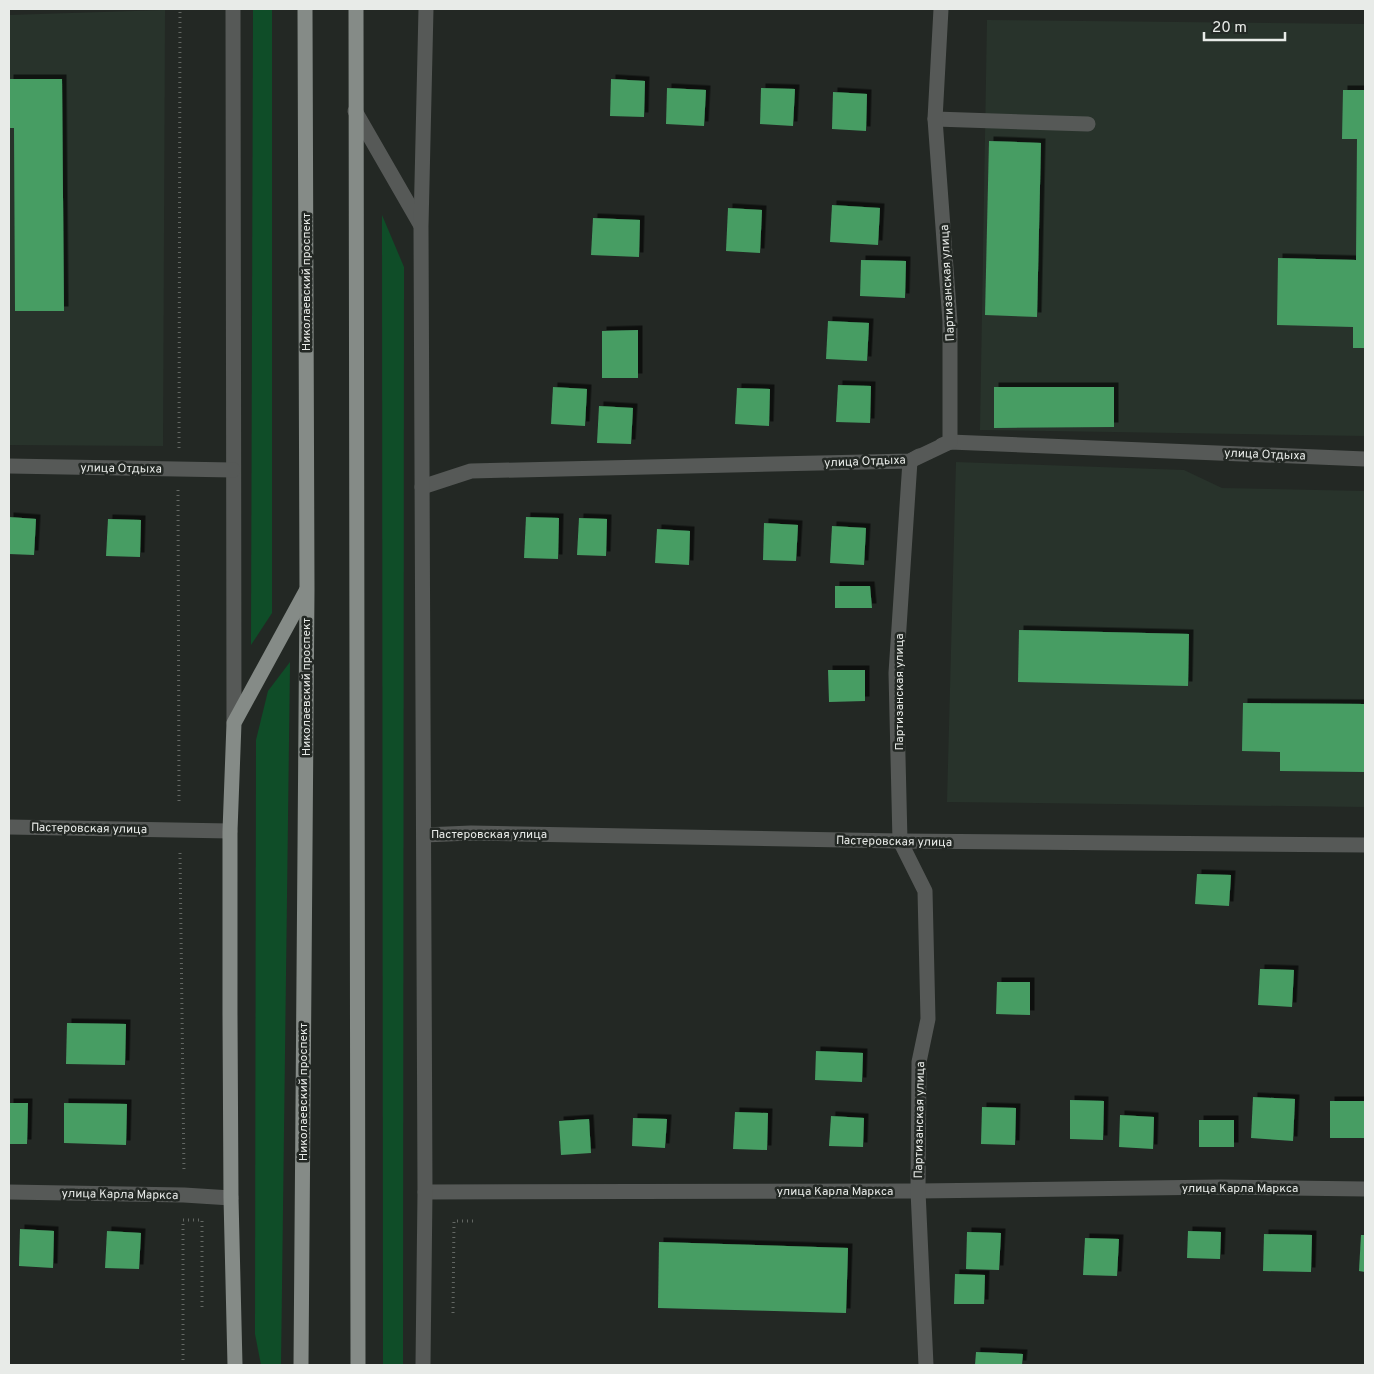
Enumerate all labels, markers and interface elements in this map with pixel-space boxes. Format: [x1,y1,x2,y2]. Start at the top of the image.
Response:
scale bar [1204,10,1285,42]
text: 20 m [1212,19,1247,38]
street label: Николаевский проспект [299,212,315,351]
street label: Партизанская улица [937,224,959,342]
street label: улица Отдыха [1224,446,1306,464]
street label: улица Отдыха [824,453,906,471]
street label: улица Отдыха [80,460,162,478]
street label: Николаевский проспект [299,617,315,756]
street label: Партизанская улица [892,633,908,751]
street label: Пастеровская улица [31,820,147,838]
street label: Пастеровская улица [431,827,547,843]
street label: Пастеровская улица [836,833,952,851]
street label: Николаевский проспект [296,1022,312,1161]
street label: Партизанская улица [911,1061,929,1179]
street label: улица Карла Маркса [1182,1181,1298,1197]
street label: улица Карла Маркса [777,1184,893,1200]
street label: улица Карла Маркса [62,1186,178,1204]

